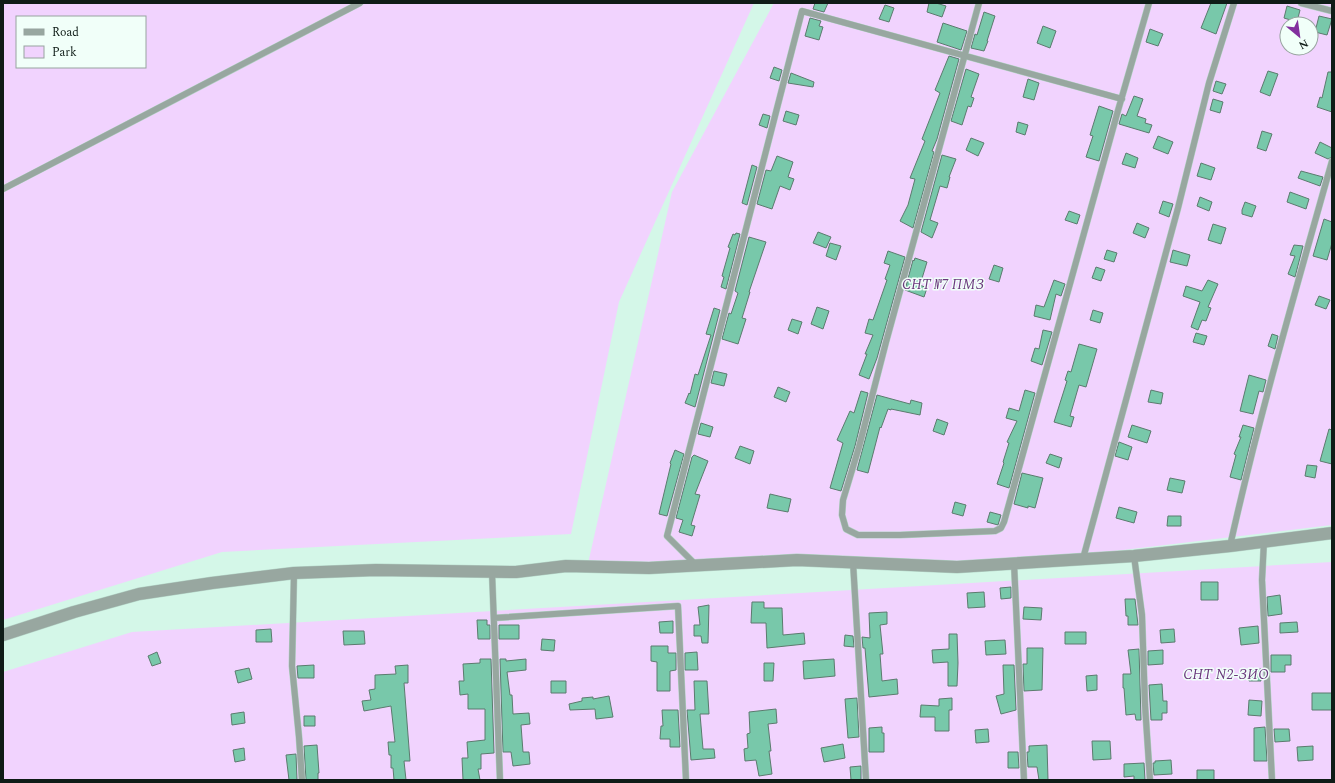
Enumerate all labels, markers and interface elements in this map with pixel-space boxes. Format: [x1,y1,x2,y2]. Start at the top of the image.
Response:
legend [16,16,146,68]
north arrow [1279,16,1319,56]
text: Road [52,23,79,42]
text: N [1296,35,1312,54]
text: Park [52,43,77,62]
park label: СНТ №7 ПМЗ [902,274,984,295]
park label: СНТ N2-ЗИО [1183,664,1269,685]

